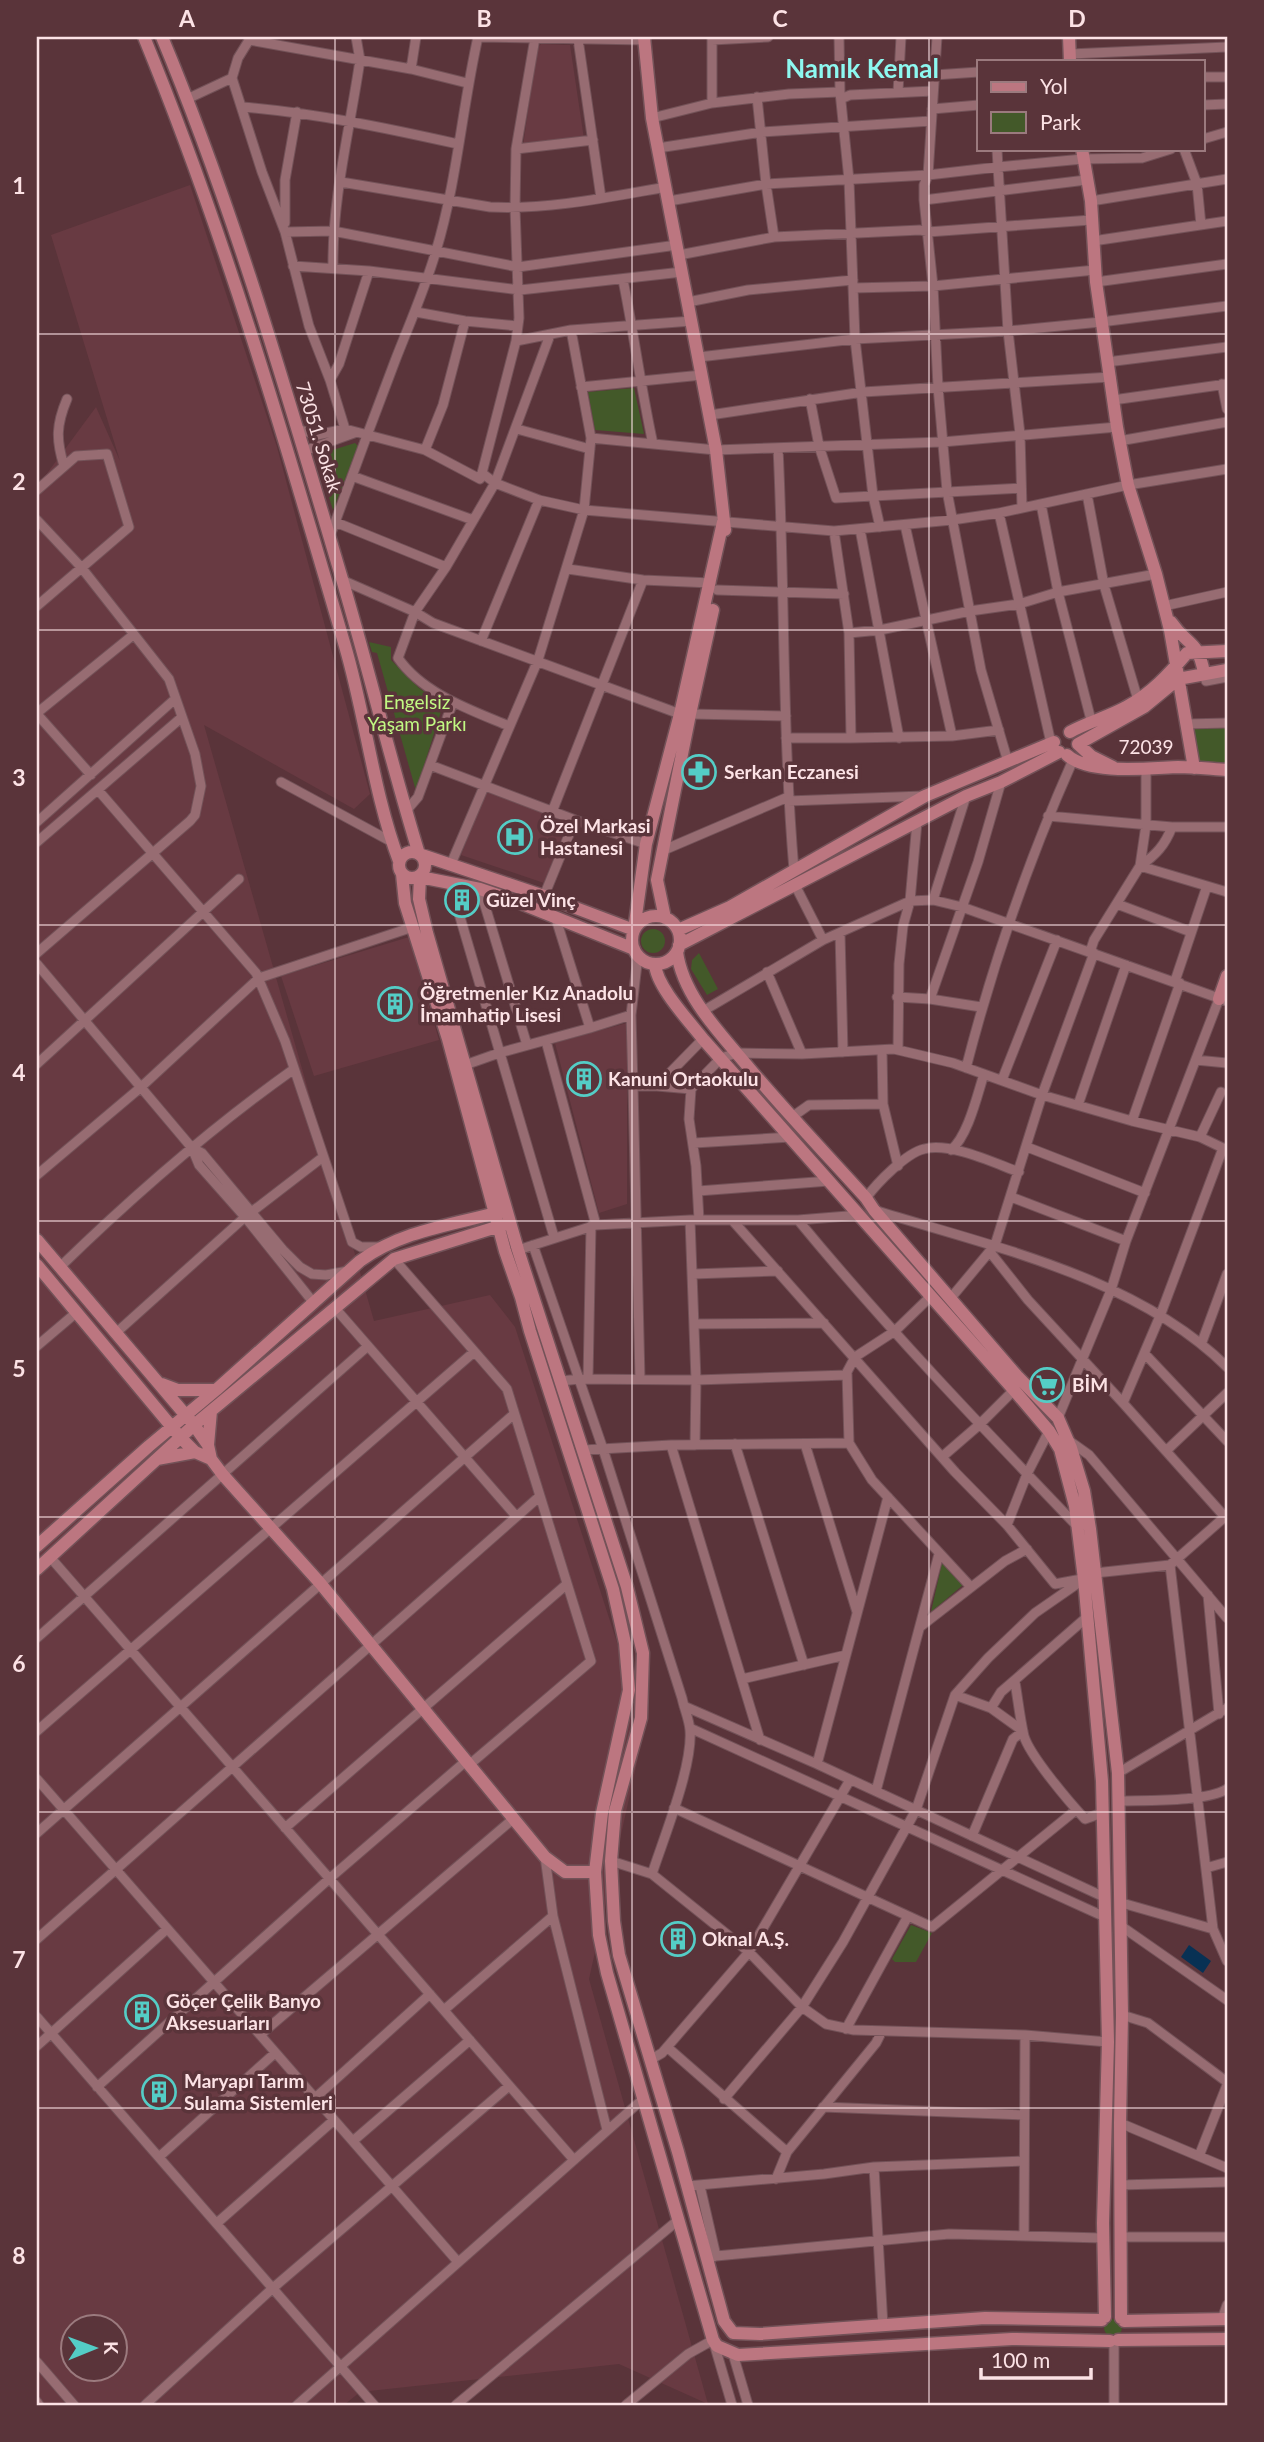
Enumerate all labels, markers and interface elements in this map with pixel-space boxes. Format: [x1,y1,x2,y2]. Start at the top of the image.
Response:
text: A [178,4,196,32]
text: B [476,4,492,32]
text: C [772,4,788,32]
text: D [1068,4,1086,32]
district label: Namık Kemal [785,52,939,84]
legend [977,60,1204,150]
text: Yol [1040,73,1068,98]
text: Park [1040,109,1081,134]
text: 1 [12,171,26,199]
street label: 73051. Sokak [292,379,347,495]
text: 2 [12,467,26,495]
park label: Engelsiz Yaşam Parkı [367,690,467,735]
street label: 72039 [1118,735,1174,758]
pharmacy icon: Serkan Eczanesi [680,753,718,791]
place label: Serkan Eczanesi [724,760,859,783]
text: 3 [12,763,26,791]
place label: Özel Markasi Hastanesi [540,814,651,859]
hospital icon: Özel Markasi Hastanesi [496,818,534,856]
building icon: Güzel Vinç [443,881,481,919]
place label: Güzel Vinç [486,888,576,911]
place label: Öğretmenler Kız Anadolu İmamhatip Lisesi [420,981,633,1026]
building icon: Öğretmenler Kız Anadolu İmamhatip Lisesi [376,985,414,1023]
text: 4 [12,1058,26,1086]
building icon: Kanuni Ortaokulu [565,1060,603,1098]
place label: Kanuni Ortaokulu [608,1067,758,1090]
text: 5 [12,1354,26,1382]
supermarket icon: BİM [1028,1366,1066,1404]
place label: BİM [1072,1373,1108,1396]
text: 6 [12,1649,26,1677]
building icon: Oknal A.Ş. [659,1920,697,1958]
place label: Oknal A.Ş. [702,1927,789,1950]
text: 7 [12,1945,26,1973]
place label: Göçer Çelik Banyo Aksesuarları [165,1989,321,2034]
building icon: Göçer Çelik Banyo Aksesuarları [123,1993,161,2031]
place label: Maryapı Tarım Sulama Sistemleri [184,2069,333,2114]
building icon: Maryapı Tarım Sulama Sistemleri [140,2073,178,2111]
text: 8 [12,2241,26,2269]
north arrow [60,2312,130,2382]
scale bar [981,2337,1091,2381]
text: K [100,2341,123,2355]
text: 100 m [991,2347,1050,2372]

